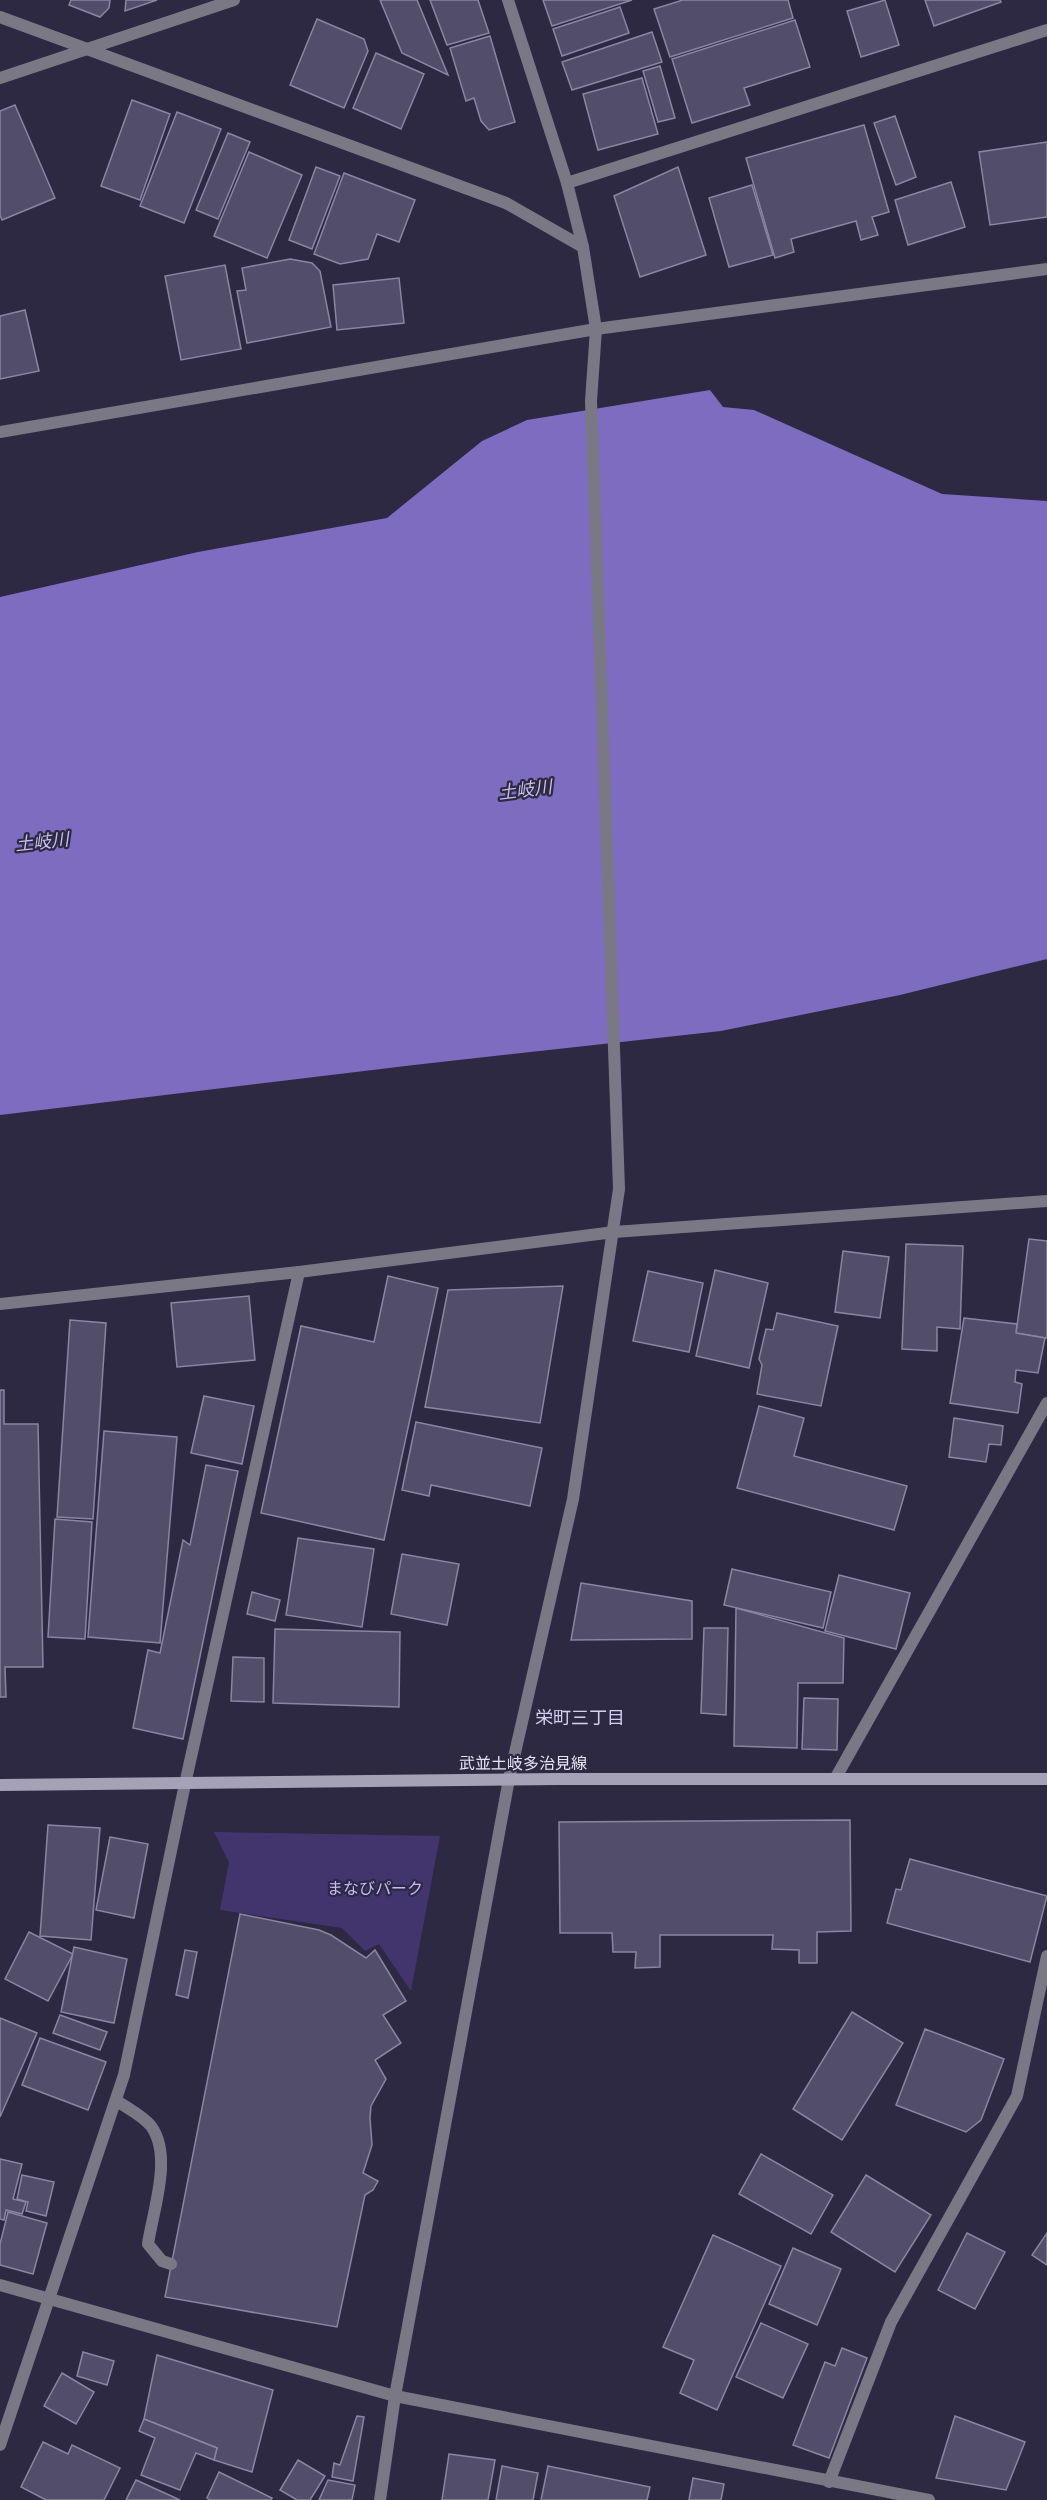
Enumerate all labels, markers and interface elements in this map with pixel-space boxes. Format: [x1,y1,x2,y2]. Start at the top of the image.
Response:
water label: 土岐川 [497,775,555,805]
water label: 土岐川 [14,827,72,857]
district label: 栄町三丁目 [535,1706,625,1730]
street label: 武並土岐多治見線 [459,1753,587,1774]
park label: まなびパーク [327,1878,423,1899]

